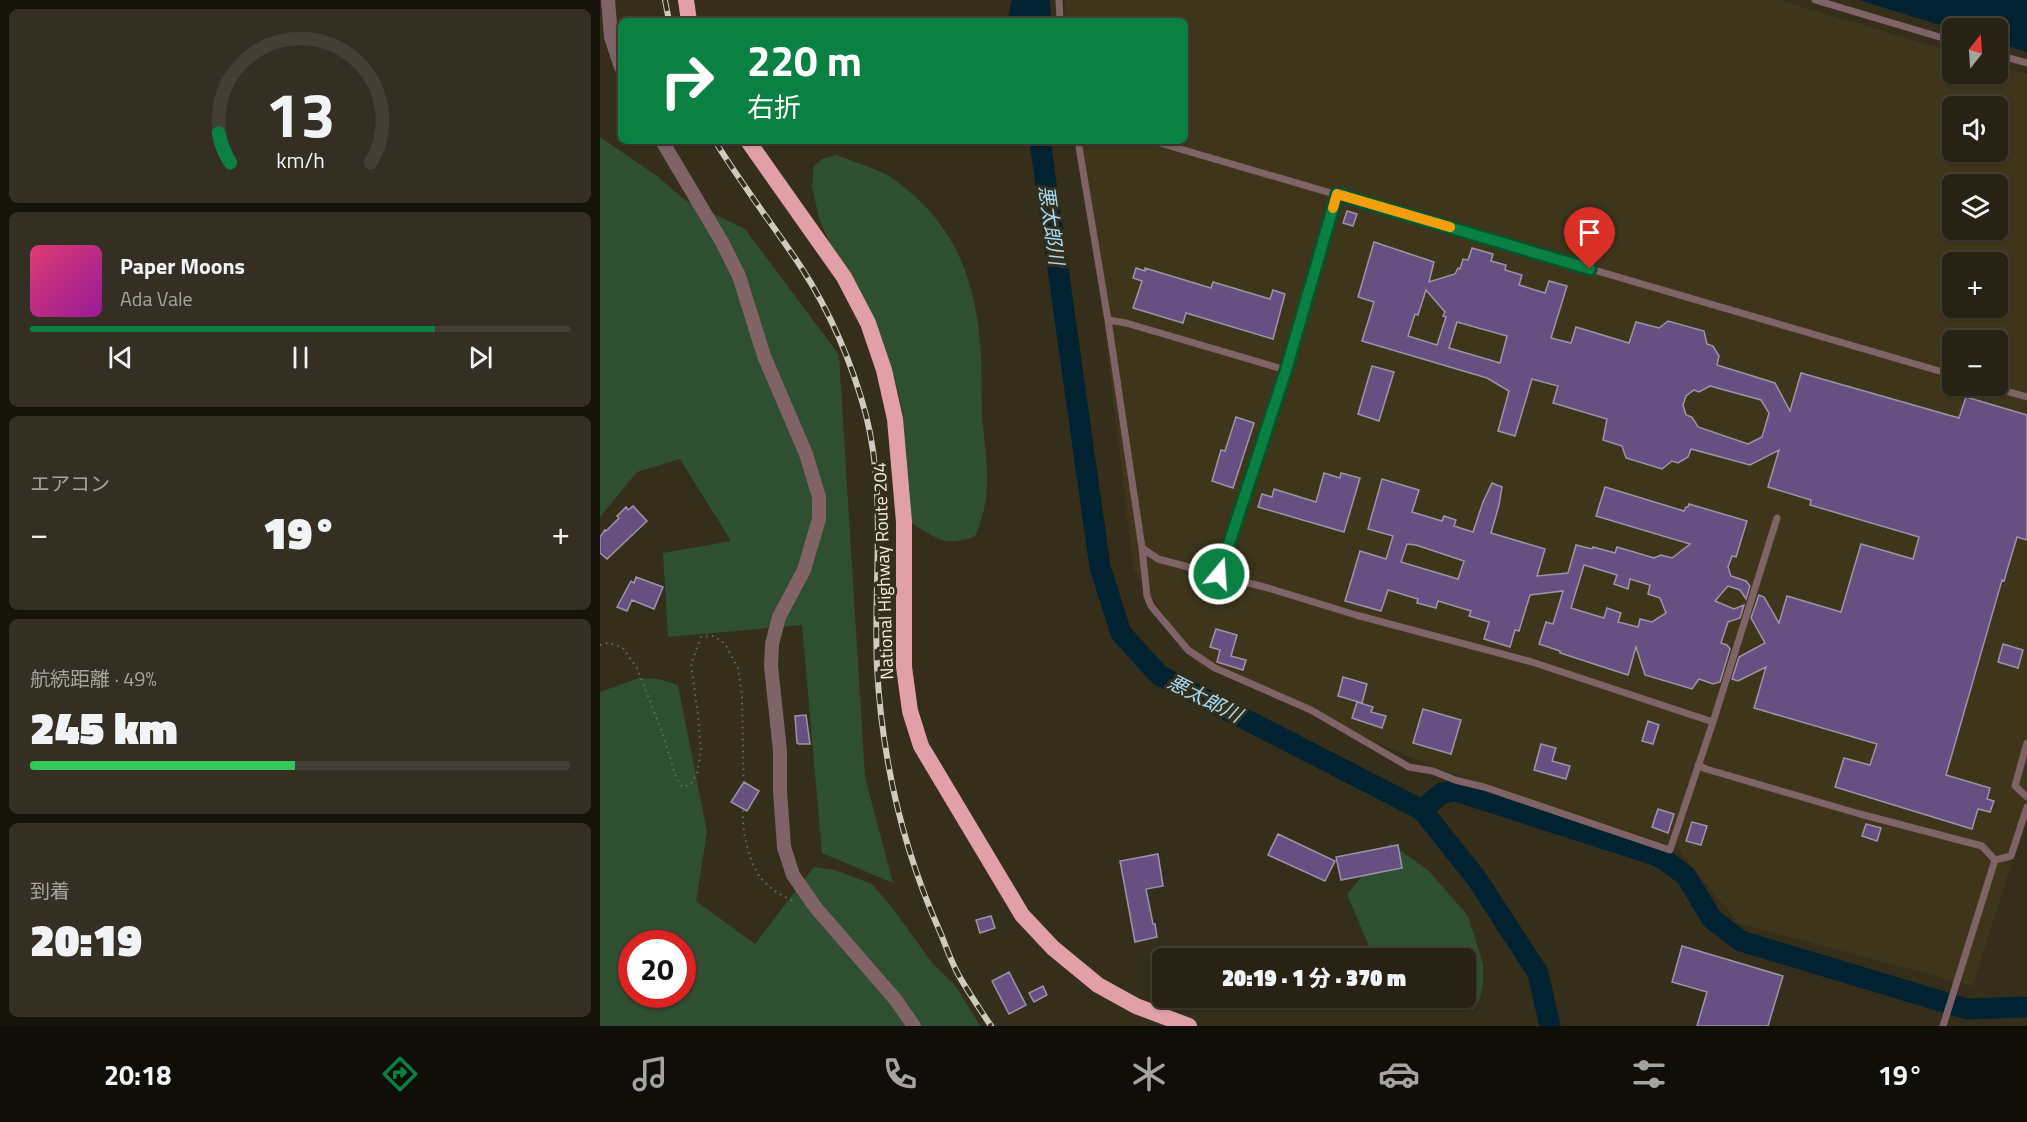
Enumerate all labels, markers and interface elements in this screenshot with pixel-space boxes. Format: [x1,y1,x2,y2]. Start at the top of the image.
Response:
north arrow [1942,18,2008,84]
map controls [1942,18,2008,396]
text: 220 m [747,28,862,92]
icon: right [648,42,726,120]
text: 13 [265,66,335,161]
text: 右折 [747,86,801,127]
button: sound [1942,96,2008,162]
text: km/h [276,145,324,177]
button: layers [1942,174,2008,240]
water label: 悪太郎川 [1031,183,1073,269]
pin [1564,207,1615,269]
icon: arrive [1573,216,1606,249]
text: Paper Moons [120,249,245,283]
button: + [1942,252,2008,318]
text: Ada Vale [120,283,193,314]
button: − [1942,330,2008,396]
icon: previous [104,341,137,374]
icon: pause [284,341,317,374]
icon: next [464,341,497,374]
street label: National Highway Route 204 [866,462,900,680]
text: エアコン [30,468,110,499]
text: 19° [263,498,337,566]
text: − [30,508,48,558]
text: + [552,508,570,558]
position arrow [1187,542,1251,606]
text: 航続距離 · 49% [30,663,157,694]
water label: 悪太郎川 [1162,666,1249,731]
text: 245 km [30,693,178,761]
text: 到着 [30,875,70,906]
text: 20:19 [30,905,142,973]
speed limit sign: 20 [618,930,696,1008]
text: 20:19 · 1 分 · 370 m [1222,961,1406,995]
icon: directions [379,1053,421,1095]
icon: music [629,1053,671,1095]
icon: phone [879,1053,921,1095]
icon: climate [1128,1053,1170,1095]
icon: car [1378,1053,1420,1095]
icon: filters [1628,1053,1670,1095]
text: 20:18 [104,1054,171,1095]
text: 19° [1878,1054,1923,1095]

